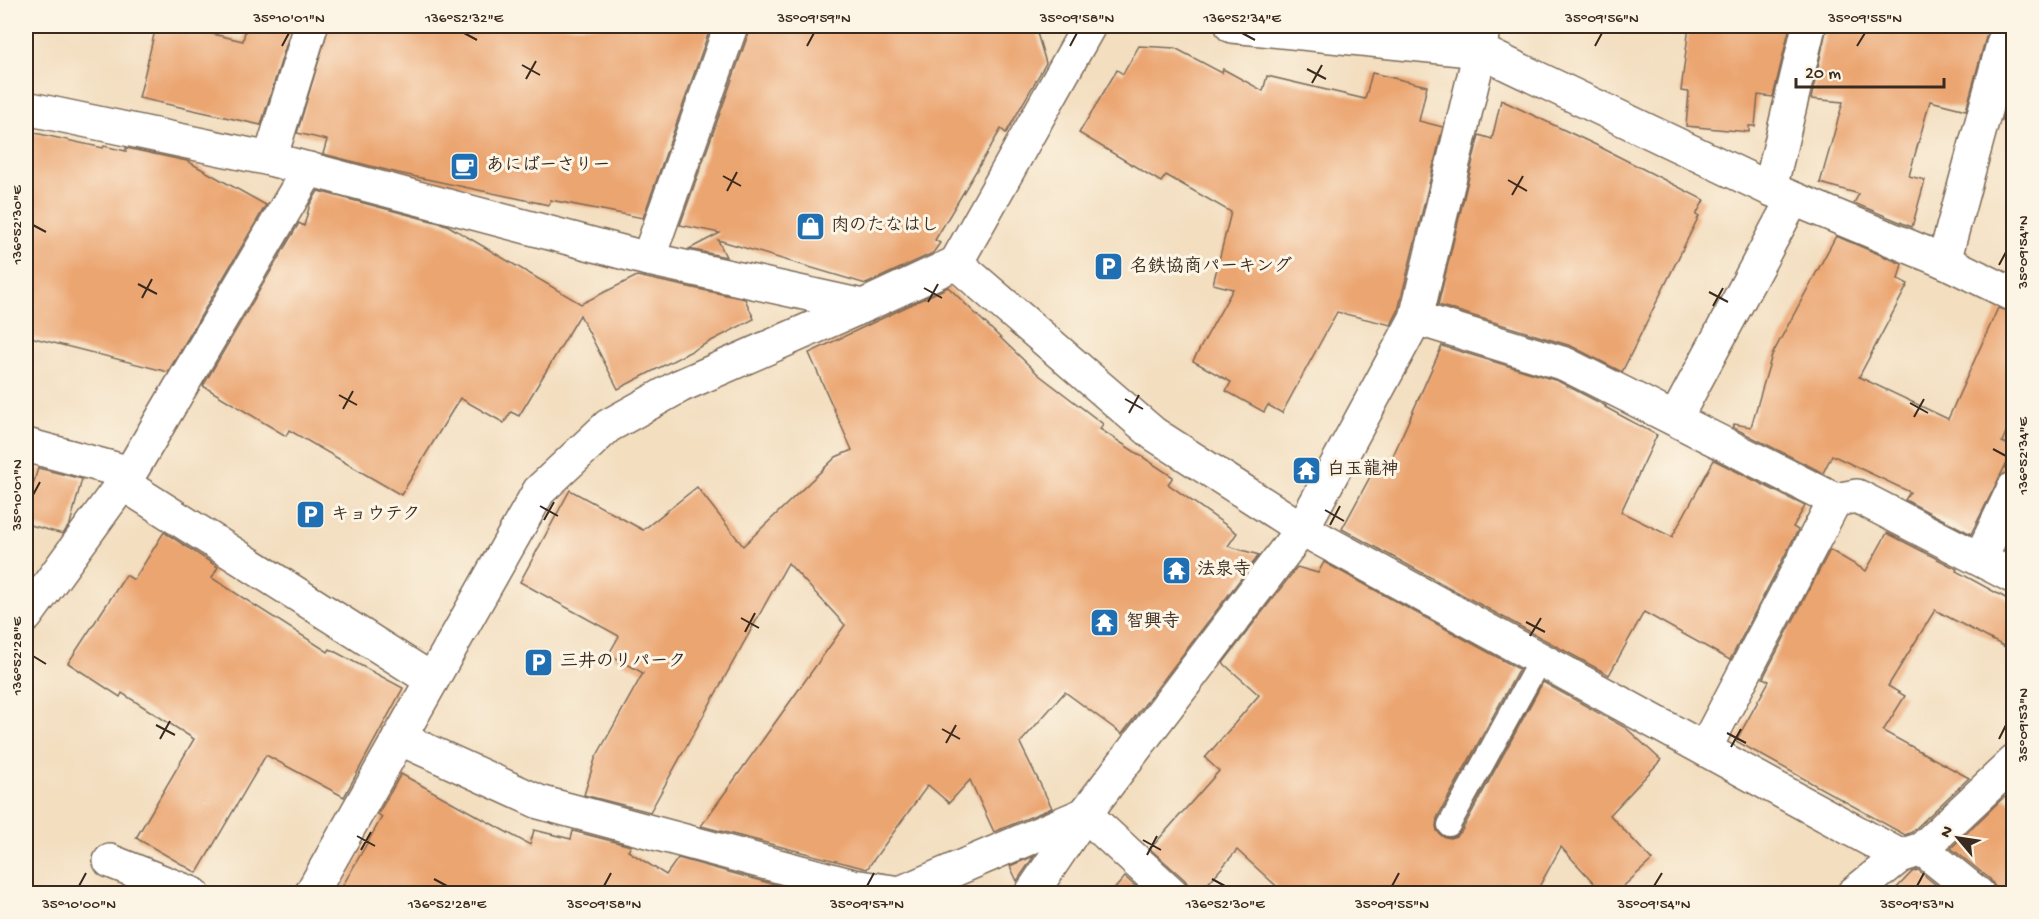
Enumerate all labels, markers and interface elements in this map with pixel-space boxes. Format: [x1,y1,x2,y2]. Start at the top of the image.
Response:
text: 35°10'01"N [252,10,325,28]
text: 136°52'32"E [424,10,504,28]
text: 35°09'59"N [776,10,851,28]
text: 35°09'58"N [1039,10,1114,28]
text: 136°52'34"E [1202,10,1282,28]
text: 35°09'56"N [1564,10,1639,28]
text: 35°09'55"N [1827,10,1902,28]
scale bar [1796,51,1944,89]
text: 20 m [1805,64,1841,85]
cafe icon: あにばーさりー [449,150,481,182]
place label: あにばーさりー [486,155,610,177]
text: 136°52'30"E [9,185,27,266]
shop icon: 肉のたなはし [794,210,826,242]
place label: 肉のたなはし [831,215,939,237]
text: 35°09'54"N [2015,215,2033,290]
parking icon: 名鉄協商パーキング [1093,251,1125,283]
place label: 名鉄協商パーキング [1130,255,1292,278]
text: 136°52'34"E [2015,416,2033,496]
temple icon: 白玉龍神 [1290,454,1322,486]
text: 35°10'01"N [9,459,27,532]
place label: 白玉龍神 [1327,459,1399,481]
parking icon: キョウテク [294,499,326,531]
place label: キョウテク [331,505,420,526]
temple icon: 法泉寺 [1160,554,1192,586]
place label: 法泉寺 [1197,559,1251,581]
temple icon: 智興寺 [1089,606,1121,638]
place label: 智興寺 [1126,611,1180,633]
text: 136°52'28"E [9,616,27,696]
parking icon: 三井のリパーク [523,646,555,678]
place label: 三井のリパーク [560,651,686,673]
text: 35°09'53"N [2015,688,2033,763]
north arrow [1928,808,1988,868]
text: N [1937,823,1959,842]
text: 35°10'00"N [41,896,116,914]
text: 136°52'28"E [407,896,487,914]
text: 35°09'58"N [566,896,641,914]
text: 35°09'57"N [829,896,904,914]
text: 136°52'30"E [1184,896,1265,914]
text: 35°09'55"N [1354,896,1429,914]
text: 35°09'54"N [1616,896,1691,914]
text: 35°09'53"N [1879,896,1954,914]

